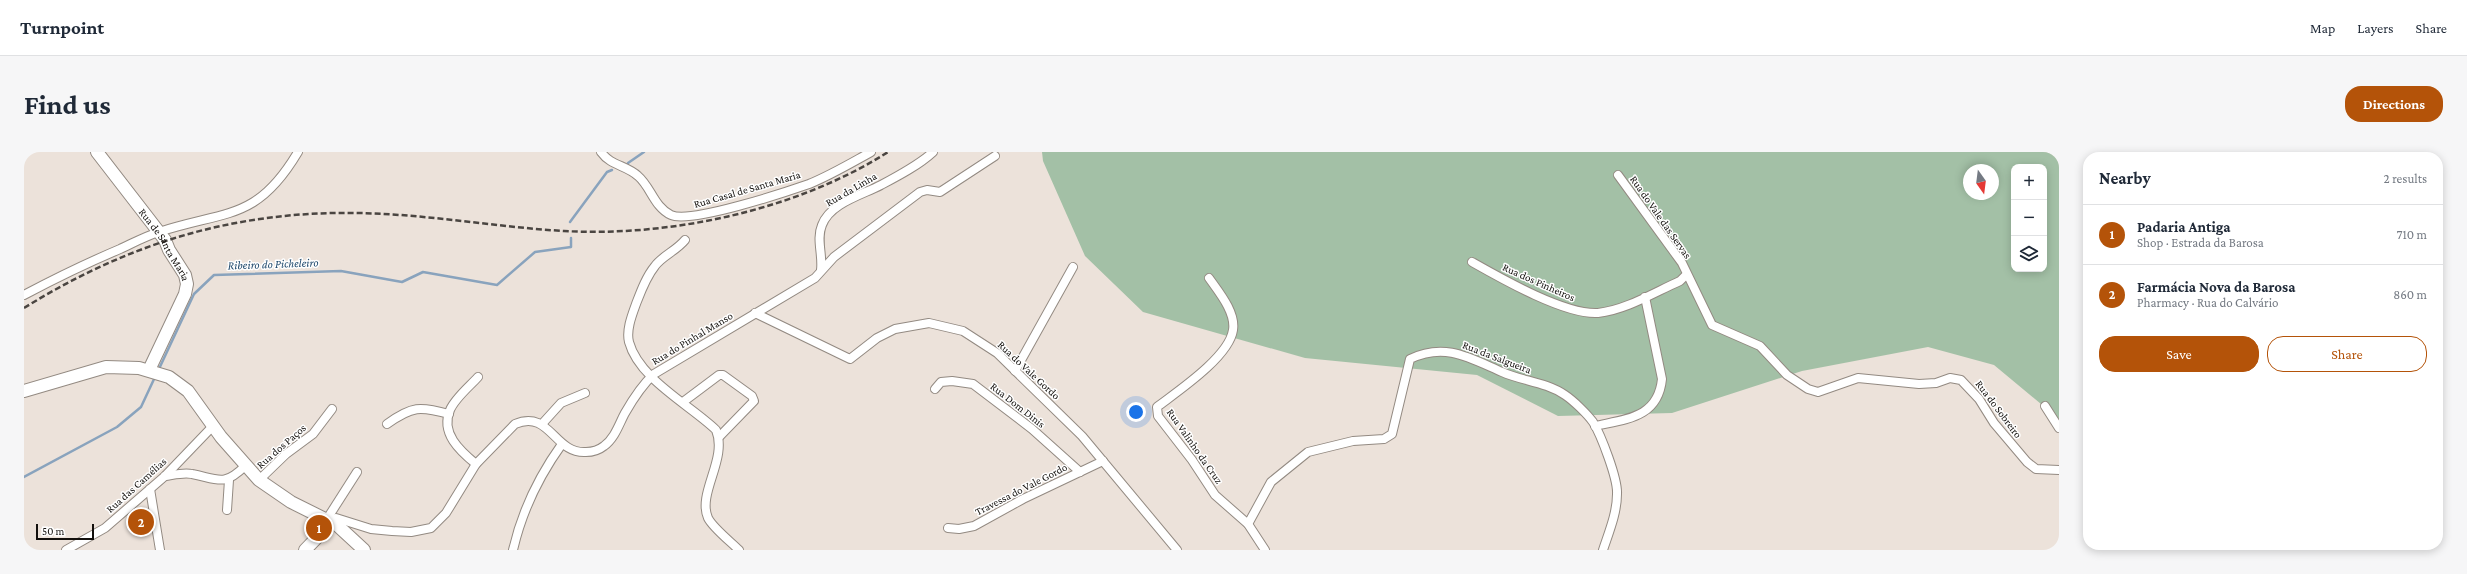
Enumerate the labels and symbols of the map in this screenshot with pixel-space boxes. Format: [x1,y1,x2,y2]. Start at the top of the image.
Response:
north arrow [1963,164,1999,200]
street label: Rua Casal de Santa Maria [692,168,802,210]
street label: Rua da Linha [823,170,879,208]
street label: Rua do Vale das Servas [1628,173,1694,261]
street label: Rua de Santa Maria [137,206,192,282]
water label: Ribeiro do Picheleiro [227,255,319,273]
street label: Rua dos Pinheiros [1501,261,1577,303]
street label: Rua do Pinhal Manso [649,309,735,367]
street label: Rua do Vale Gordo [996,338,1063,402]
street label: Rua da Salgueira [1461,338,1533,377]
street label: Rua do Sobreiro [1973,378,2025,441]
street label: Rua Dom Dinis [988,380,1048,430]
your location [1126,402,1146,422]
street label: Rua Valinho da Cruz [1165,406,1226,486]
street label: Rua dos Paços [254,421,309,471]
street label: Rua das Camélias [104,455,168,515]
street label: Travessa do Vale Gordo [973,460,1069,517]
pin: 2 [128,507,154,537]
pin: 1 [306,513,332,543]
scale bar [36,522,94,541]

